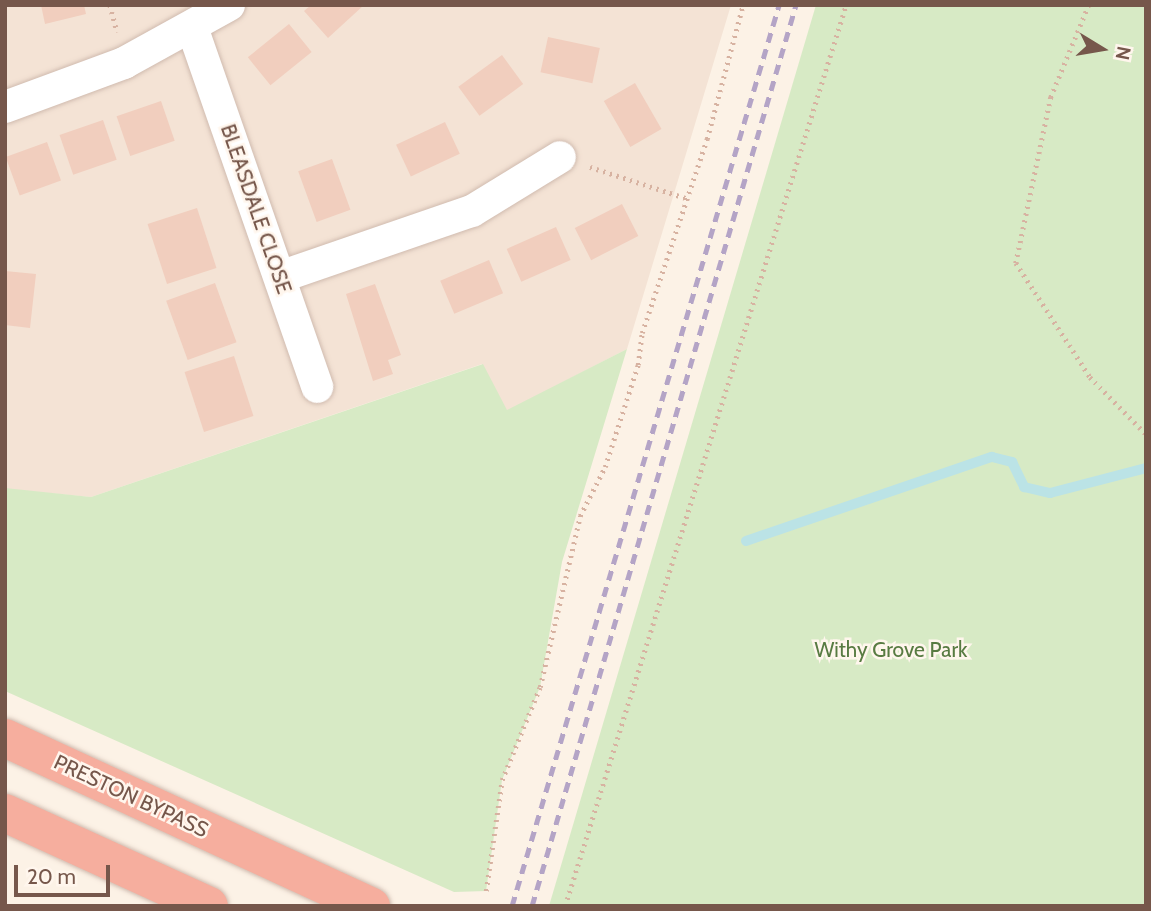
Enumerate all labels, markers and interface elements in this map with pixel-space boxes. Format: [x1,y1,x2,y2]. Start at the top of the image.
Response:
north arrow [1067,14,1137,84]
text: N [1111,44,1136,62]
street label: BLEASDALE CLOSE [215,121,297,297]
park label: Withy Grove Park [815,637,967,663]
street label: PRESTON BYPASS [50,749,212,843]
scale bar [18,852,114,896]
text: 20 m [27,864,76,889]

